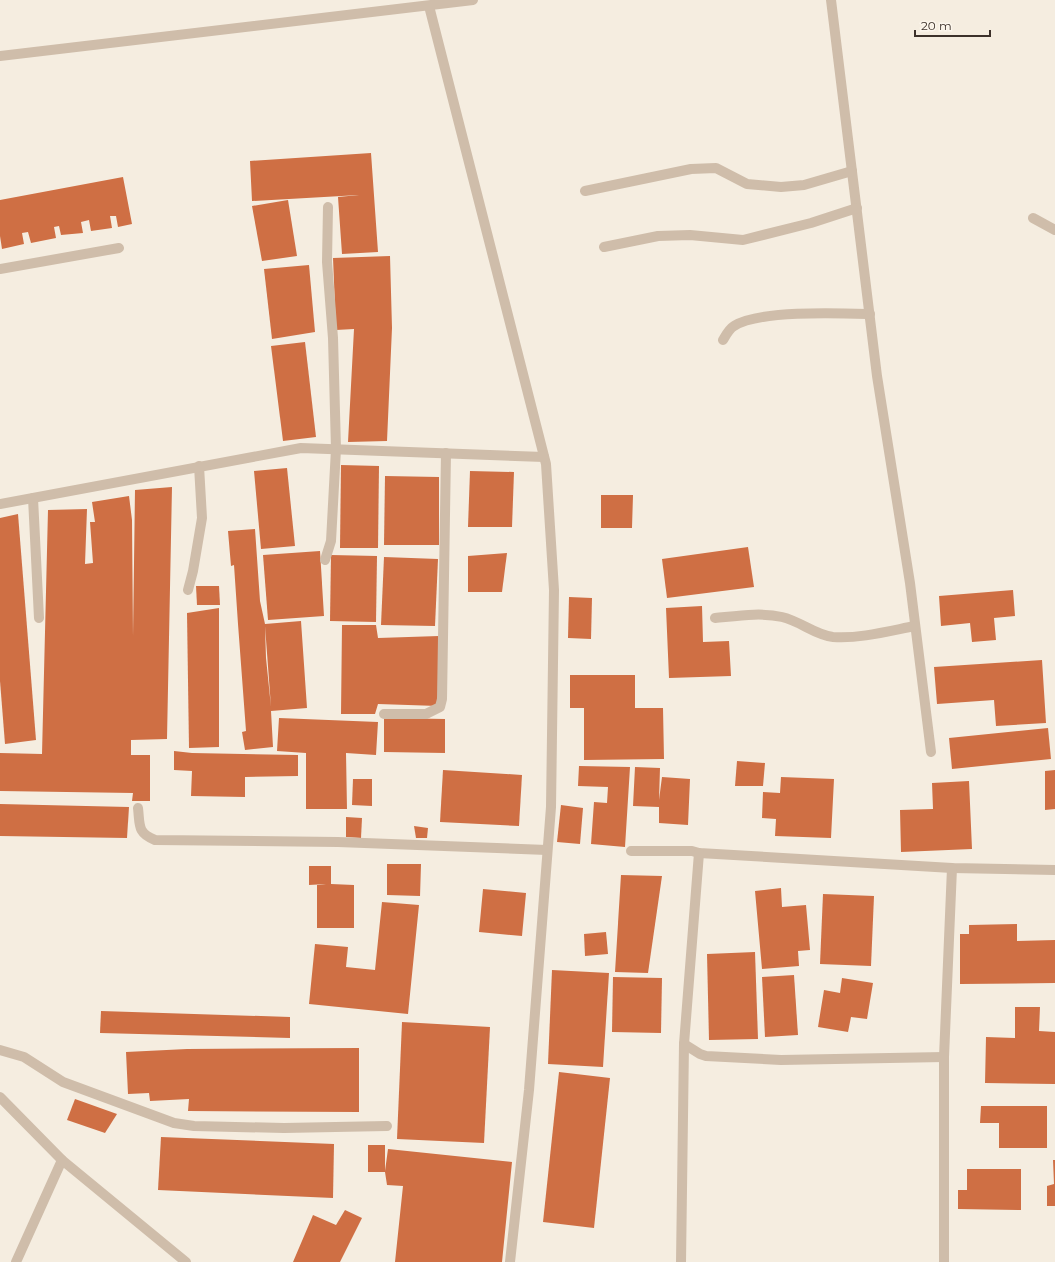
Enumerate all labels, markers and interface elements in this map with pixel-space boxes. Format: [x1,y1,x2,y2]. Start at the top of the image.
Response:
scale bar [915,12,990,38]
text: 20 m [921,18,952,33]

